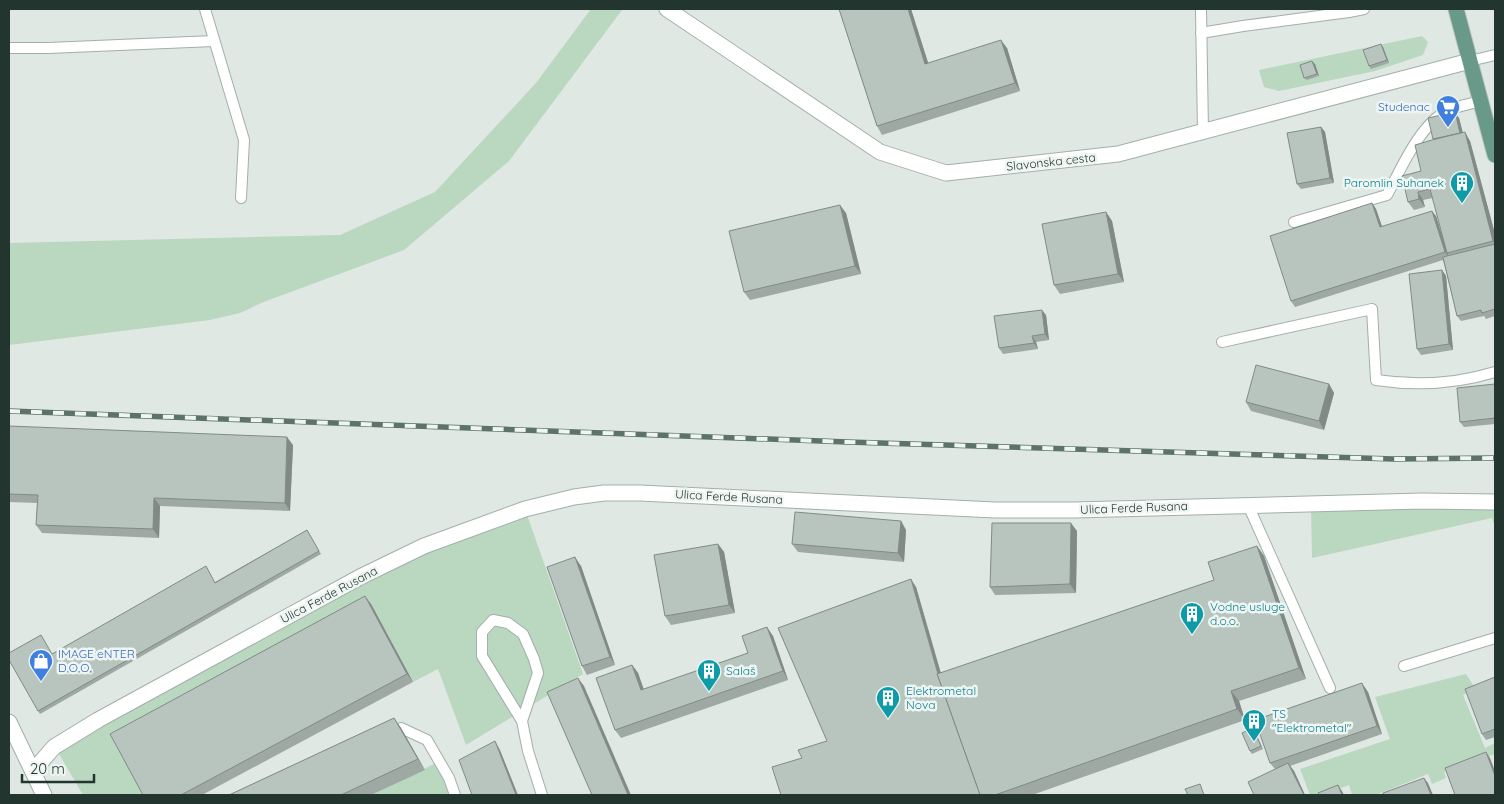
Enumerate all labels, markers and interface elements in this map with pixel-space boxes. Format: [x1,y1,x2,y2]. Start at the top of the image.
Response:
supermarket icon: Studenac [1435,94,1461,128]
place label: Studenac [1378,99,1430,114]
street label: Slavonska cesta [1006,149,1096,174]
building icon: Paromlin Suhanek [1449,170,1475,204]
place label: Paromlin Suhanek [1344,175,1444,190]
street label: Ulica Ferde Rusana [675,486,783,507]
street label: Ulica Ferde Rusana [1080,498,1188,517]
street label: Ulica Ferde Rusana [278,563,380,626]
place label: Vodne usluge d.o.o. [1210,599,1285,628]
building icon: Vodne usluge d.o.o. [1179,601,1205,635]
place label: IMAGE eNTER D.O.O. [58,646,135,675]
shop icon: IMAGE eNTER D.O.O. [28,648,54,682]
building icon: Salaš [696,658,722,692]
place label: Salaš [726,663,756,678]
place label: Elektrometal Nova [906,683,976,712]
building icon: Elektrometal Nova [875,685,901,719]
place label: TS "Elektrometal" [1272,706,1352,735]
building icon: TS "Elektrometal" [1241,708,1267,742]
scale bar [22,752,95,784]
text: 20 m [30,759,65,778]

